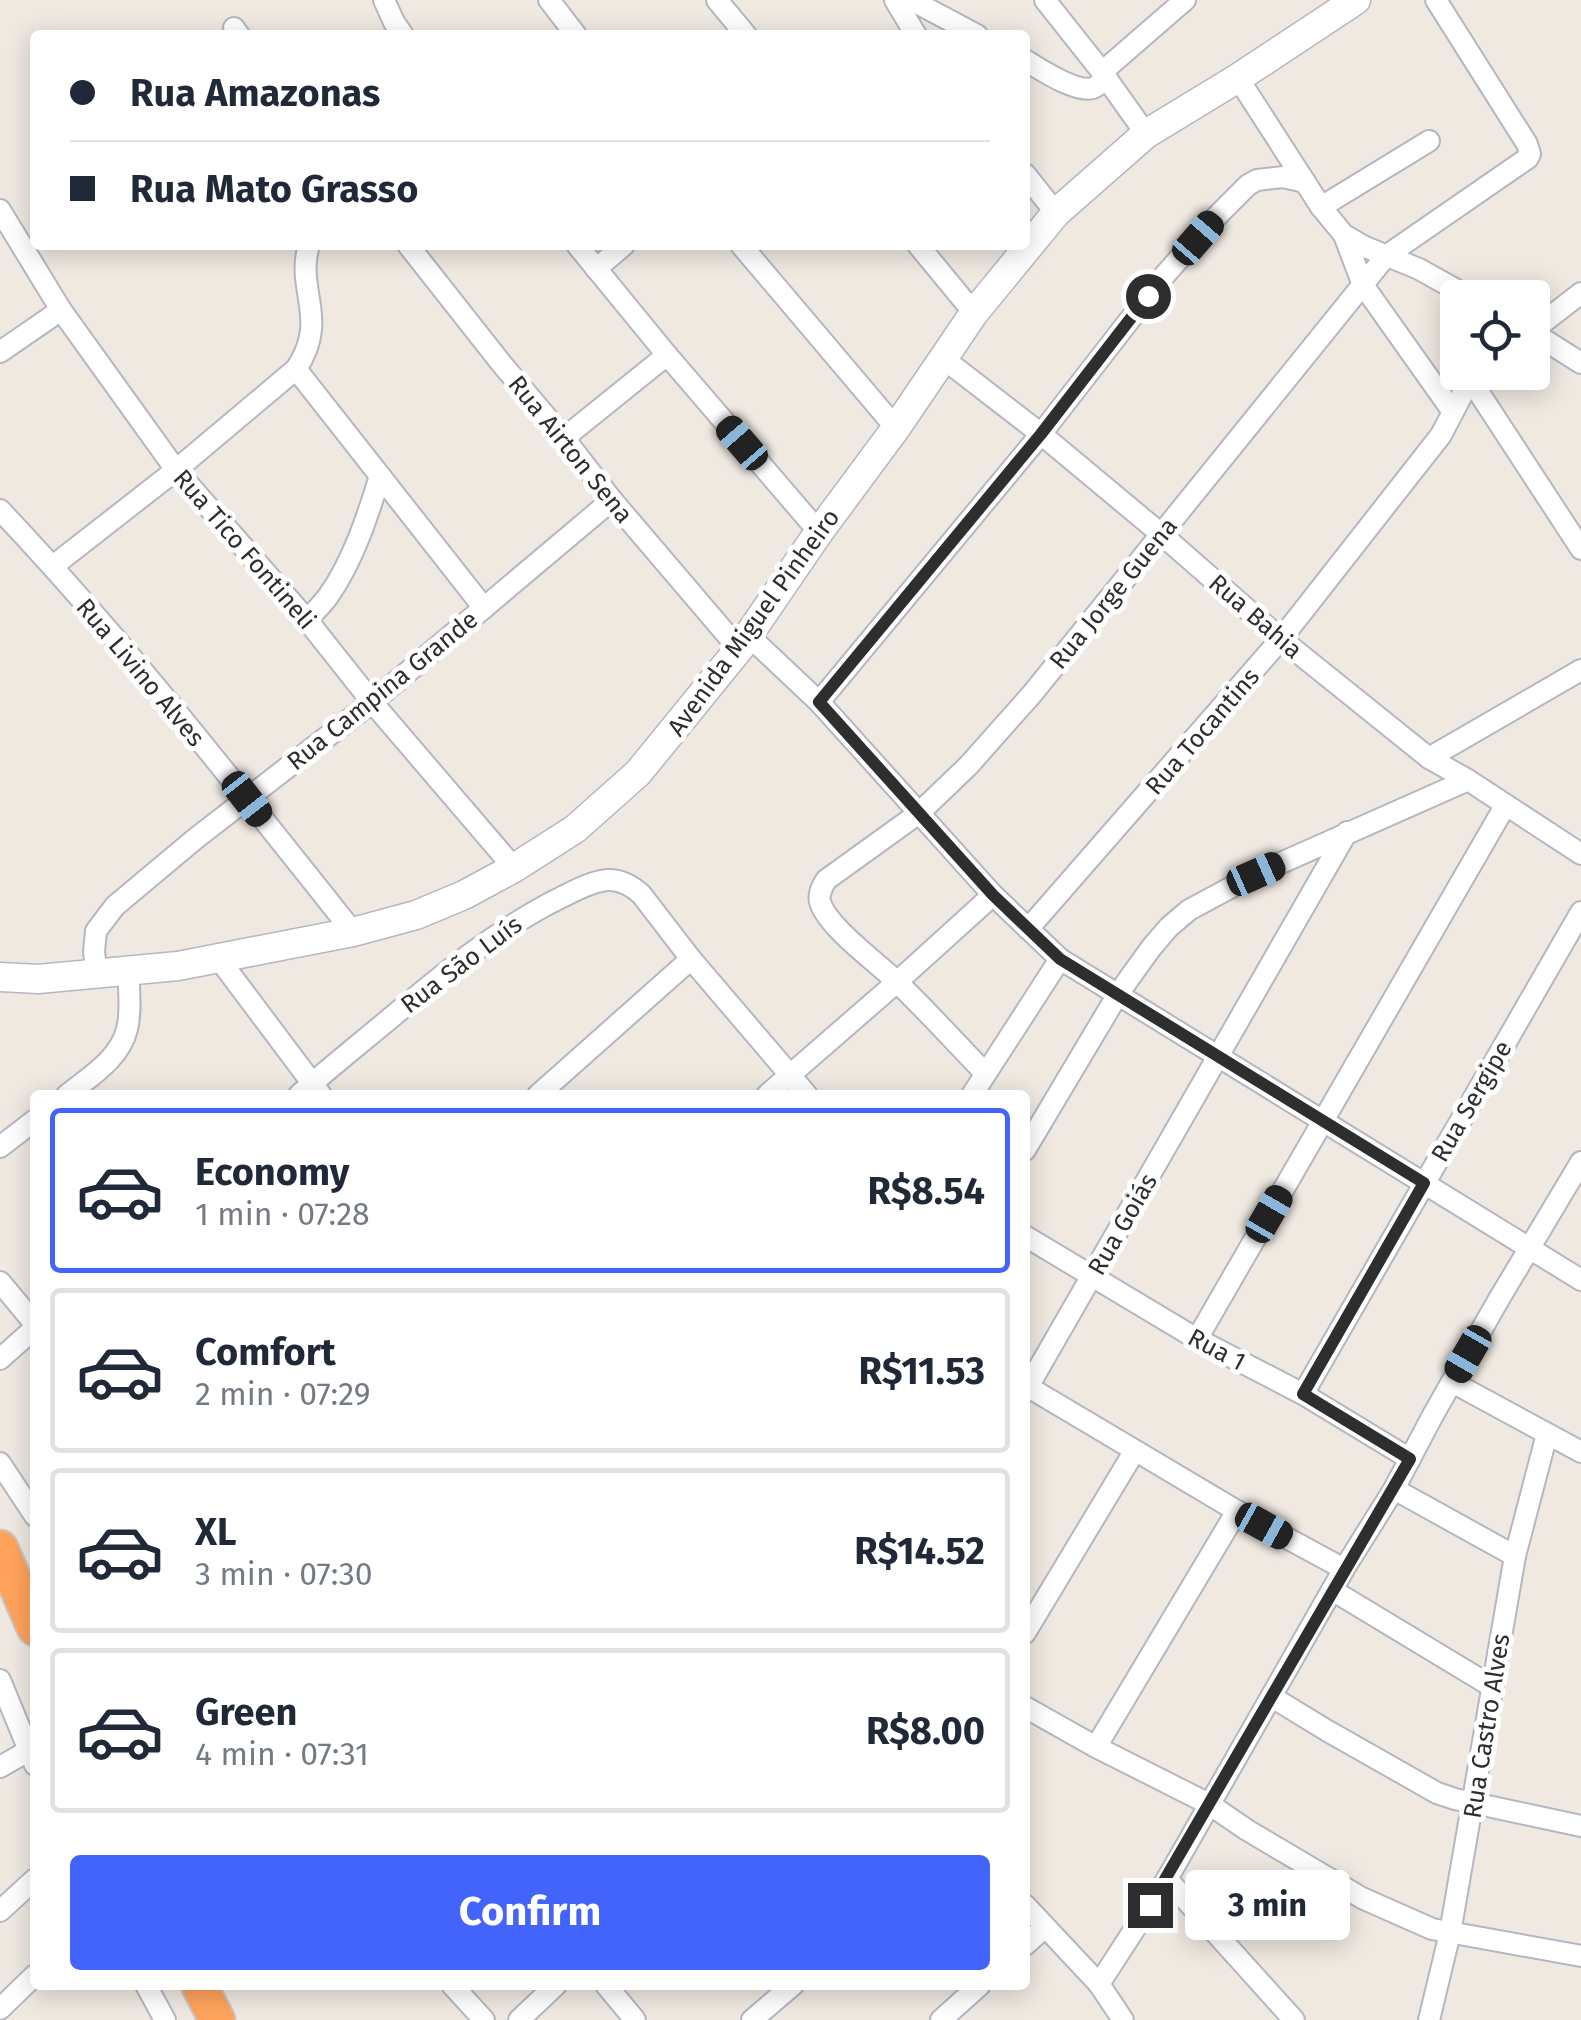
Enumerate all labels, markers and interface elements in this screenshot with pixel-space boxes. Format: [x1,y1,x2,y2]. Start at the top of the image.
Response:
text: Rua Amazonas [130,70,380,116]
text: Rua Mato Grasso [130,166,418,212]
car [1167,206,1229,270]
route start [1126,274,1171,319]
map controls [1440,280,1550,390]
button: locate [1440,280,1550,390]
street label: Rua Airton Sena [502,370,639,529]
car [711,411,773,475]
street label: Rua Tico Fontineli [167,464,322,636]
street label: Avenida Miguel Pinheiro [661,503,846,742]
street label: Rua Jorge Guena [1043,512,1184,676]
street label: Rua Bahia [1202,568,1308,665]
street label: Rua Livino Alves [70,593,211,753]
street label: Rua Campina Grande [281,605,484,777]
street label: Rua Tocantins [1139,662,1266,801]
car [217,766,277,832]
car [1222,848,1290,900]
street label: Rua São Luís [395,910,528,1020]
street label: Rua Sergipe [1425,1036,1519,1167]
icon: car [75,1146,165,1236]
text: Economy [195,1149,350,1195]
text: R$8.54 [868,1168,985,1214]
street label: Rua Goiás [1082,1168,1164,1281]
car [1241,1181,1297,1247]
text: 1 min · 07:28 [195,1195,370,1233]
car [1440,1321,1496,1387]
street label: Rua 1 [1183,1322,1250,1377]
icon: car [75,1326,165,1416]
text: Comfort [195,1329,336,1375]
text: R$11.53 [859,1348,985,1394]
text: 2 min · 07:29 [195,1375,371,1413]
car [1230,1498,1298,1554]
icon: car [75,1506,165,1596]
text: XL [195,1509,237,1555]
text: R$14.52 [854,1528,985,1574]
text: 3 min · 07:30 [195,1555,373,1593]
street label: Rua Castro Alves [1458,1632,1516,1821]
icon: car [75,1686,165,1776]
text: Green [195,1689,298,1735]
text: R$8.00 [866,1708,985,1754]
text: 4 min · 07:31 [195,1735,369,1773]
button: Confirm [70,1855,990,1970]
callout: 3 min [1185,1870,1350,1940]
route end [1128,1883,1173,1928]
text: 3 min [1228,1886,1307,1924]

